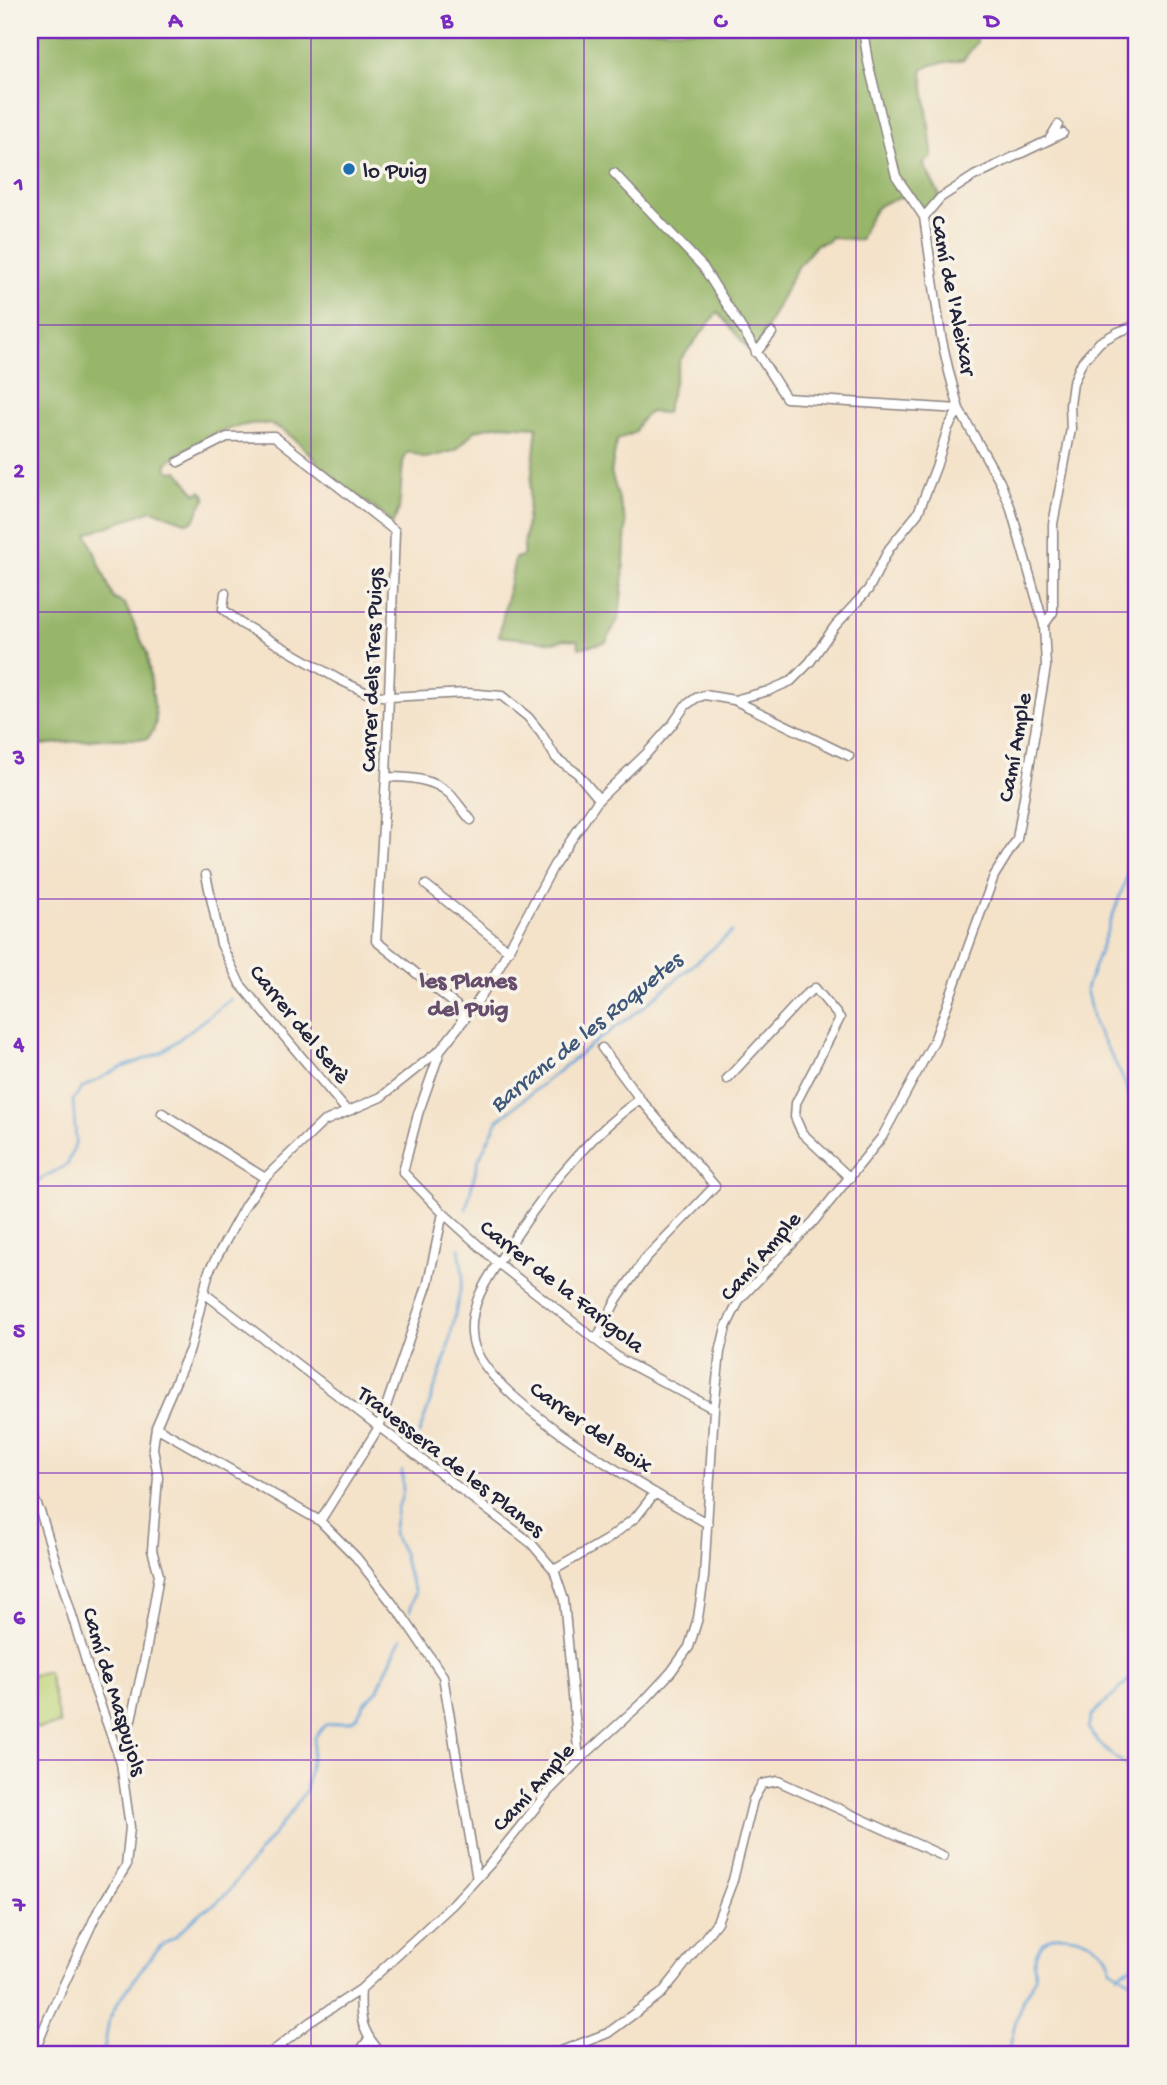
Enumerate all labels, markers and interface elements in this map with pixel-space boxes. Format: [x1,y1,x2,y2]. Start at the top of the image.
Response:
text: A [167,9,183,36]
text: B [440,9,454,36]
text: C [714,9,729,36]
text: D [983,9,1001,36]
place label: lo Puig [363,159,427,186]
marker: lo Puig [341,161,357,177]
text: 1 [13,172,24,199]
street label: Camí de l'Aleixar [923,213,981,380]
text: 2 [13,459,25,486]
street label: Carrer dels Tres Puigs [356,567,391,773]
street label: Camí Ample [994,690,1040,804]
text: 3 [12,746,25,773]
water label: Barranc de les Roquetes [485,946,691,1120]
street label: Carrer del Serè [242,960,355,1091]
district label: les Planes del Puig [419,968,517,1025]
text: 4 [13,1032,25,1059]
street label: Camí Ample [715,1206,809,1308]
street label: Carrer de la Farigola [473,1215,650,1361]
text: 5 [13,1319,25,1346]
street label: Carrer del Boix [523,1377,657,1481]
street label: Travessera de les Planes [349,1380,549,1545]
street label: Camí de Maspujols [74,1605,151,1780]
text: 6 [13,1606,26,1633]
street label: Camí Ample [488,1738,582,1838]
text: 7 [12,1893,26,1920]

